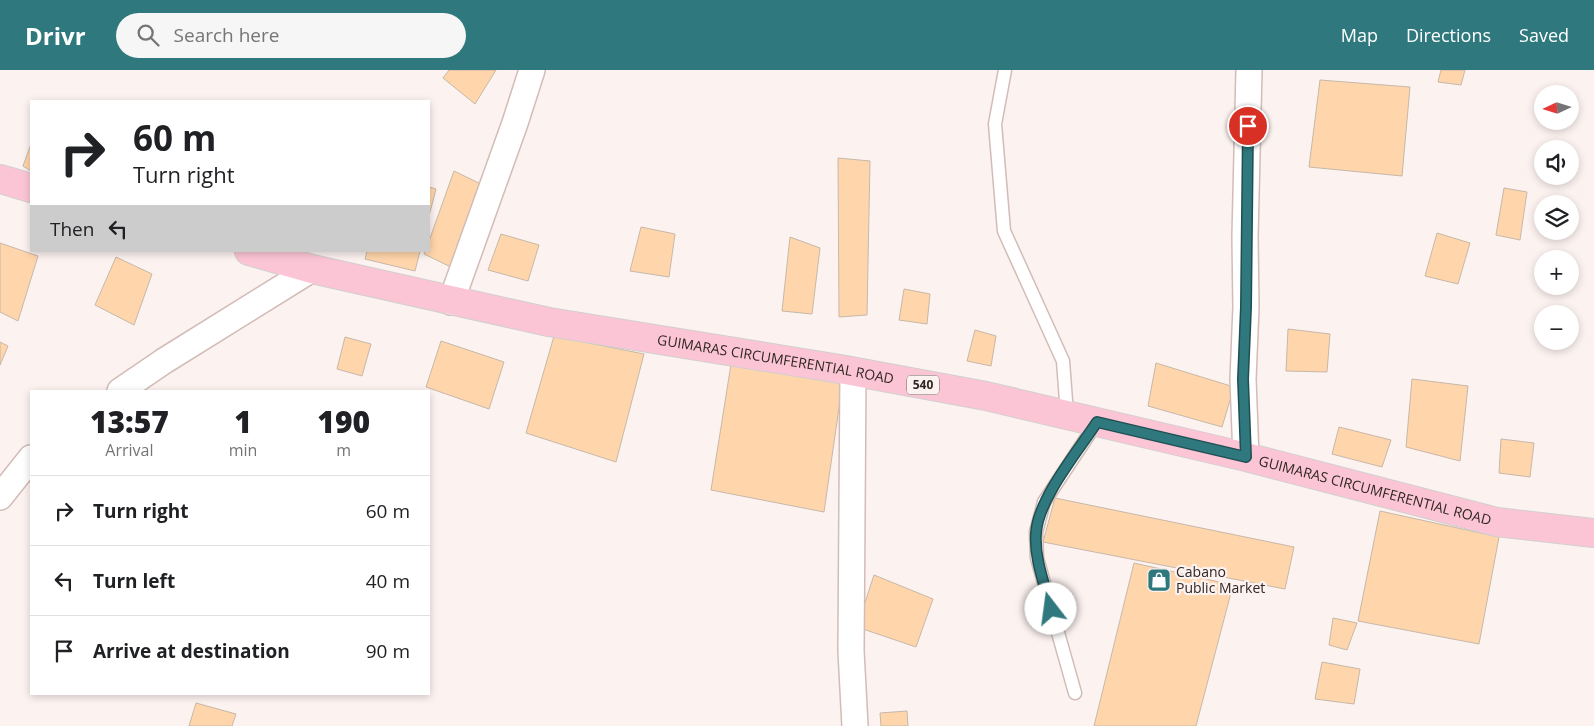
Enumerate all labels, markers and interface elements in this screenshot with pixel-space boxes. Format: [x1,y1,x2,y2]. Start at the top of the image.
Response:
search box [116,13,466,58]
text: Drivr [25,19,86,52]
icon: search [134,21,162,49]
text: Search here [174,22,279,48]
text: Map [1341,23,1378,47]
text: Directions [1406,23,1491,47]
text: Saved [1519,23,1569,47]
north arrow [1534,85,1579,130]
map controls [1534,85,1579,350]
pin [1227,105,1269,147]
icon: arrive [1234,112,1262,140]
text: 60 m [133,114,216,161]
icon: right [50,120,115,185]
button: sound [1534,140,1579,185]
text: Turn right [133,159,235,189]
button: layers [1534,195,1579,240]
icon: left [104,215,132,243]
text: Then [50,216,94,242]
button: + [1534,250,1579,295]
button: − [1534,305,1579,350]
street label: GUIMARAS CIRCUMFERENTIAL ROAD [656,330,896,388]
road number: 540 [907,376,939,394]
text: 13:57 [90,401,169,442]
text: 1 [234,401,252,442]
text: 190 [317,401,370,442]
text: Arrival [105,439,153,461]
text: min [229,439,257,461]
text: m [336,439,351,461]
street label: GUIMARAS CIRCUMFERENTIAL ROAD [1257,451,1494,529]
icon: right [50,497,78,525]
text: Turn right [93,498,188,524]
text: 60 m [366,498,410,524]
place label: Cabano Public Market [1176,562,1265,597]
icon: left [50,567,78,595]
shop icon: Cabano Public Market [1146,567,1172,593]
text: Turn left [93,568,175,594]
text: 40 m [366,568,410,594]
position arrow [1024,582,1076,634]
icon: arrive [50,637,78,665]
text: Arrive at destination [93,638,290,664]
text: 90 m [366,638,410,664]

